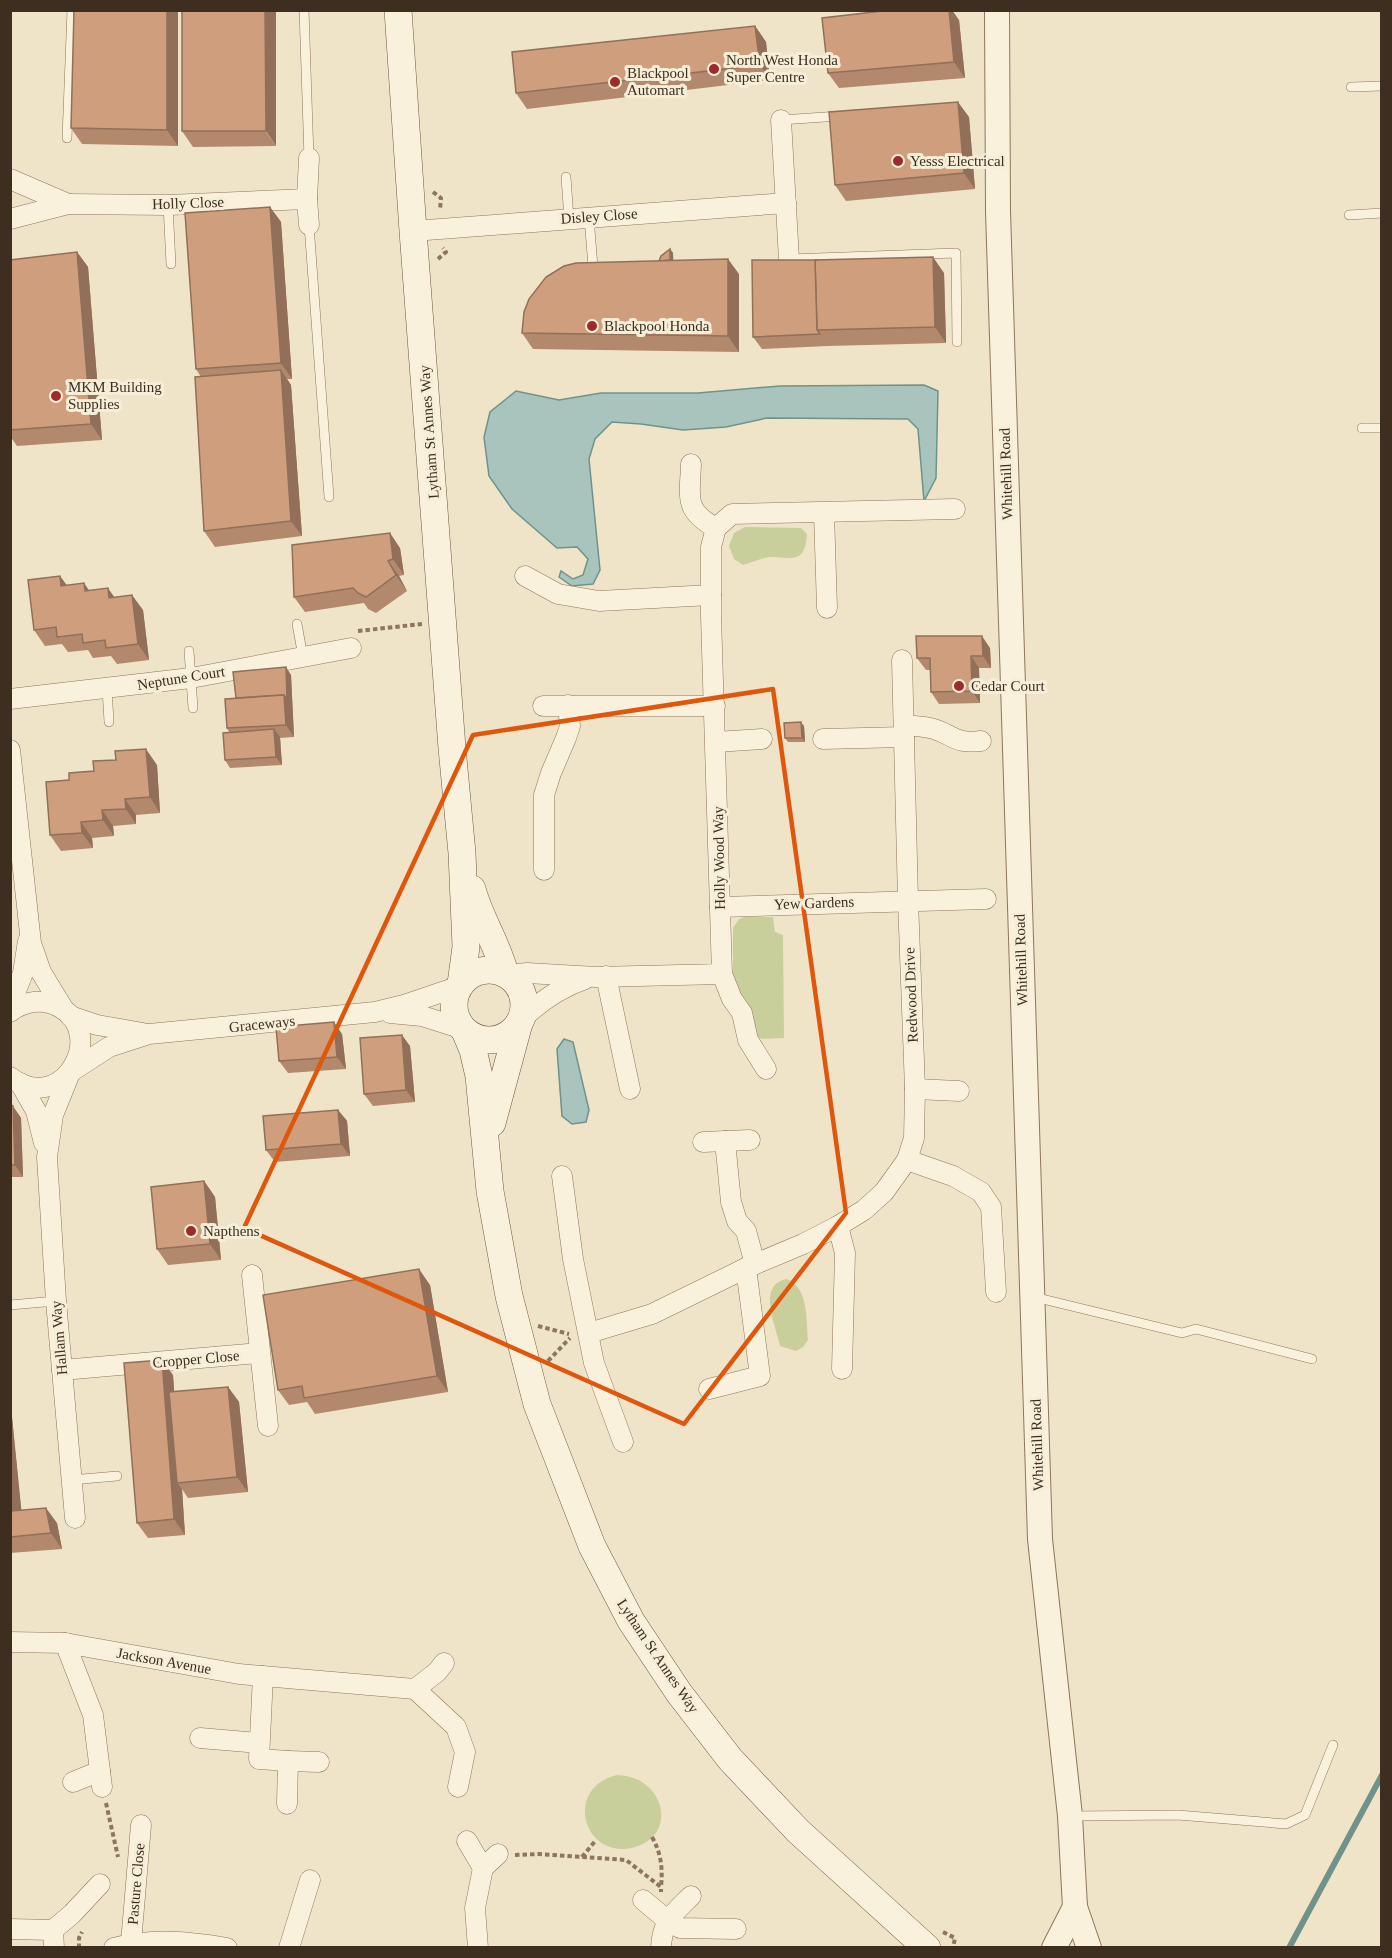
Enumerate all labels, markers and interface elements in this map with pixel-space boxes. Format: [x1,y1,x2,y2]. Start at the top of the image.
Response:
place label: North West Honda Super Centre [726,52,838,85]
marker: North West Honda Super Centre [707,62,721,76]
place label: Blackpool Automart [627,65,689,98]
marker: Blackpool Automart [608,75,622,89]
place label: Yesss Electrical [910,153,1005,169]
marker: Yesss Electrical [891,154,905,168]
street label: Holly Close [152,194,225,212]
street label: Disley Close [560,205,638,227]
place label: Blackpool Honda [604,318,710,334]
marker: Blackpool Honda [585,319,599,333]
street label: Lytham St Annes Way [416,364,442,499]
place label: MKM Building Supplies [68,379,162,412]
marker: MKM Building Supplies [49,389,63,403]
street label: Whitehill Road [996,427,1016,520]
street label: Neptune Court [136,663,227,693]
place label: Cedar Court [971,678,1046,694]
marker: Cedar Court [952,679,966,693]
street label: Holly Wood Way [710,806,728,910]
street label: Yew Gardens [773,894,855,912]
street label: Whitehill Road [1011,913,1031,1006]
street label: Redwood Drive [901,947,921,1043]
street label: Graceways [228,1013,296,1035]
place label: Napthens [203,1223,260,1239]
marker: Napthens [184,1224,198,1238]
street label: Hallam Way [48,1300,70,1376]
street label: Cropper Close [152,1347,240,1371]
street label: Whitehill Road [1027,1398,1047,1491]
street label: Lytham St Annes Way [614,1596,702,1716]
street label: Jackson Avenue [115,1645,213,1677]
street label: Pasture Close [124,1842,148,1926]

